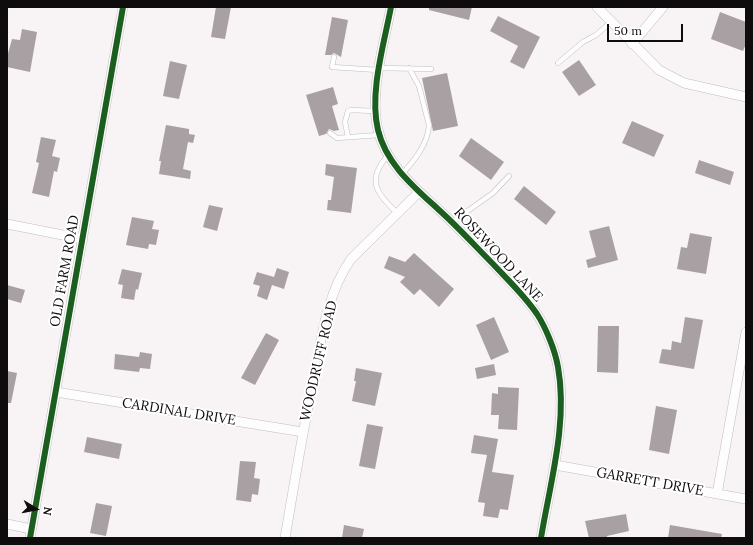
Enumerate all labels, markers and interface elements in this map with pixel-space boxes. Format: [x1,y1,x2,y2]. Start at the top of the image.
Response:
scale bar [609,16,685,42]
text: 50 m [614,23,642,38]
street label: ROSEWOOD LANE [450,204,546,306]
street label: OLD FARM ROAD [47,214,83,328]
street label: WOODRUFF ROAD [297,299,341,423]
street label: CARDINAL DRIVE [121,395,237,429]
street label: GARRETT DRIVE [595,464,705,500]
north arrow [16,489,56,529]
text: N [40,506,55,516]

